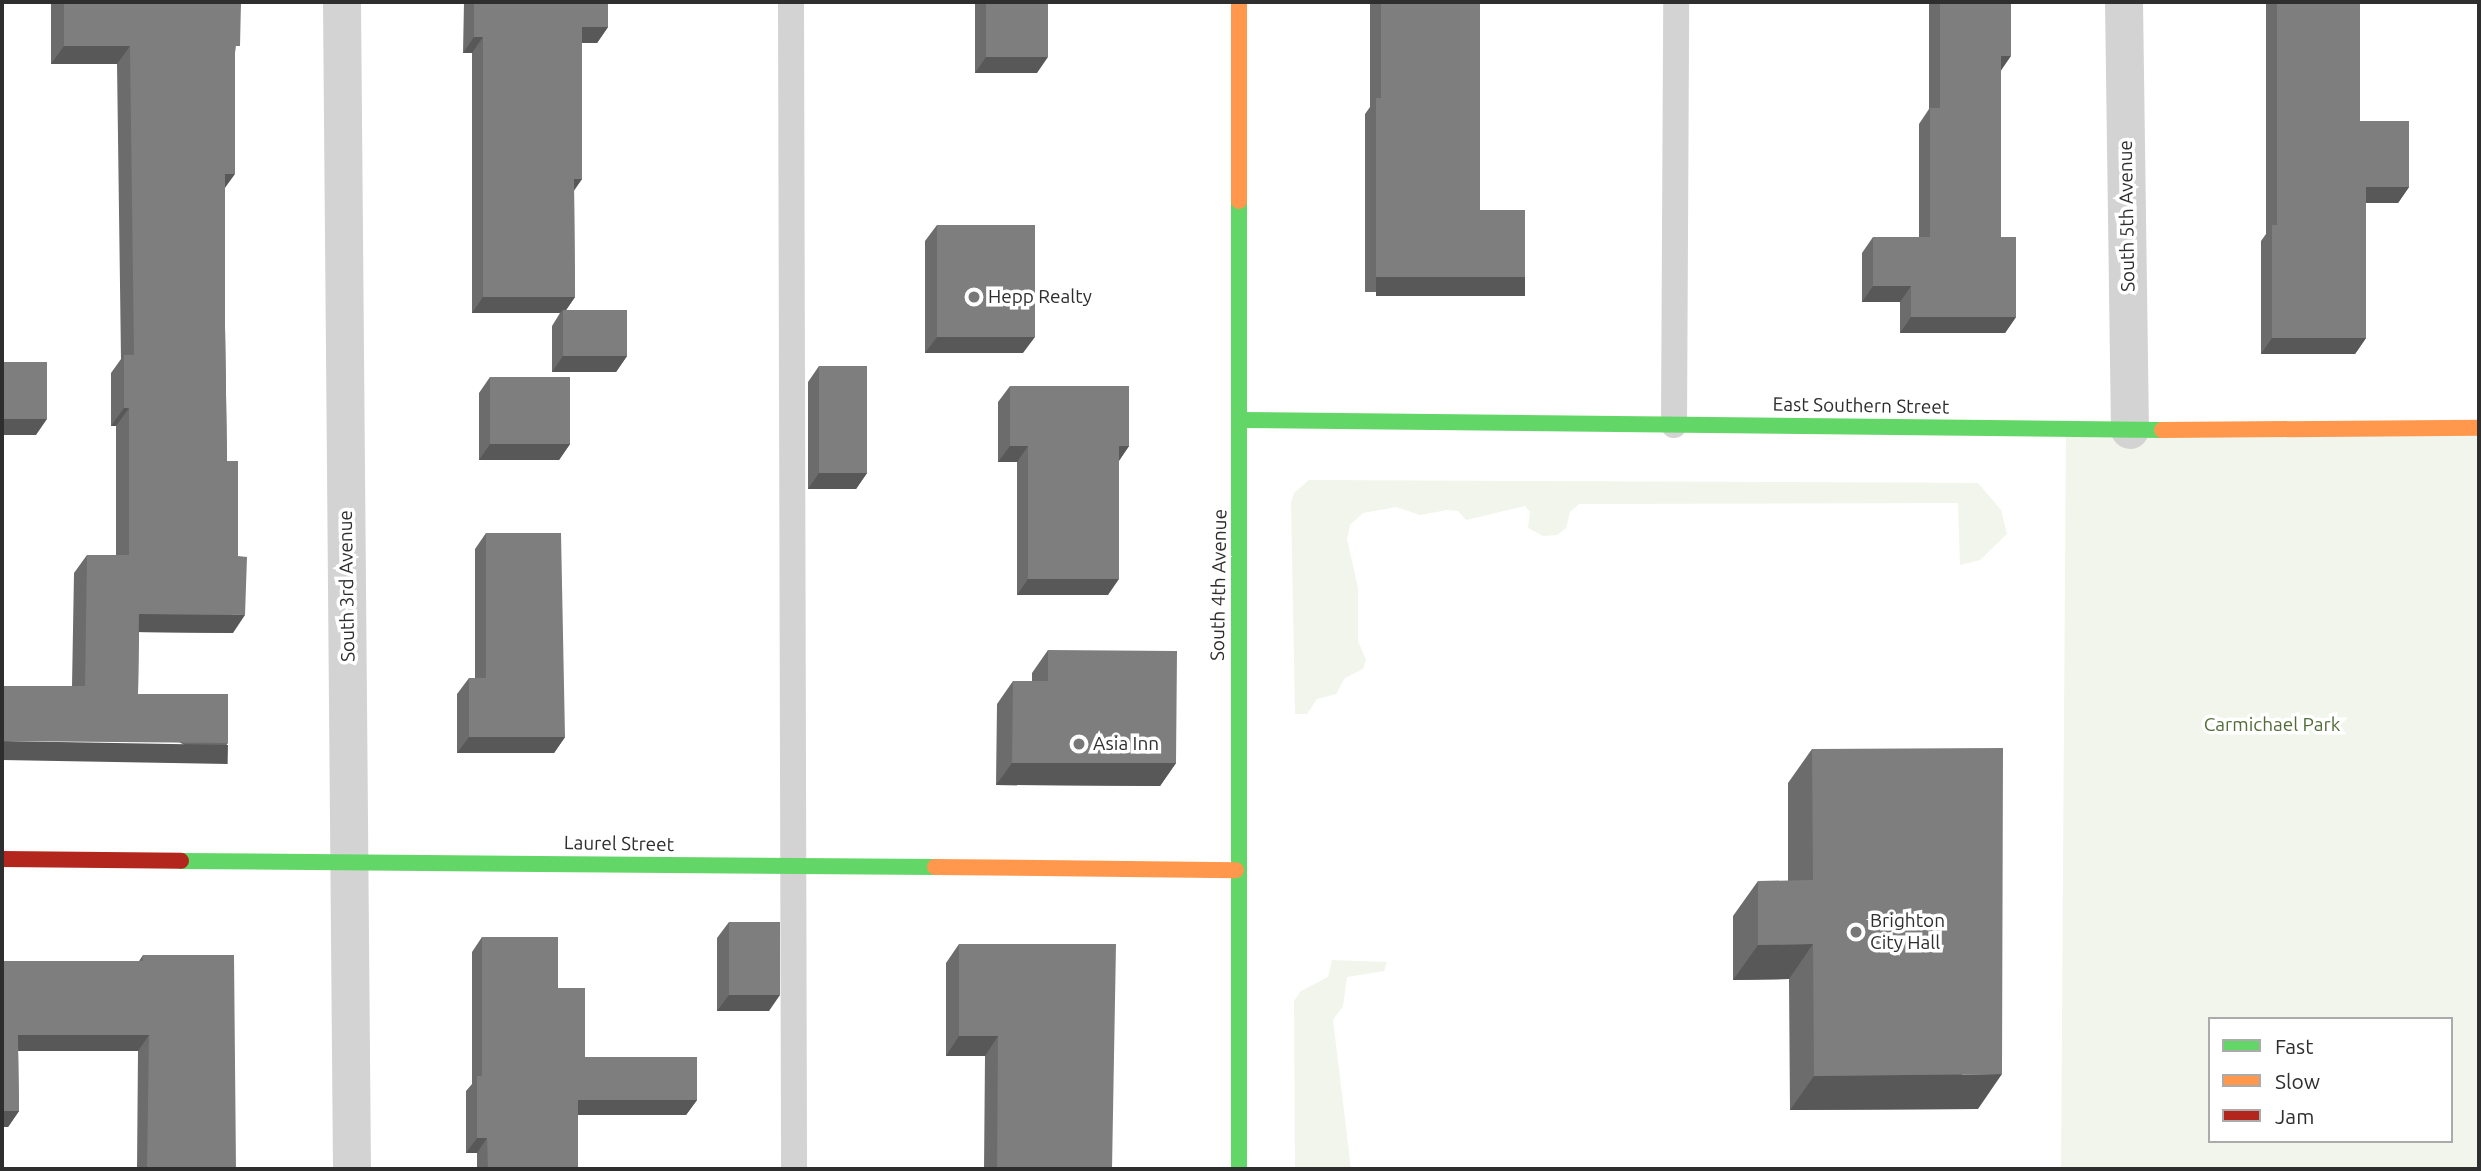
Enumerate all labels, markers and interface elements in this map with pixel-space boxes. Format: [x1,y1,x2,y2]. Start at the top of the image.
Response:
street label: South 5th Avenue [2114,140,2140,292]
place label: Hepp Realty [988,286,1092,308]
marker: Hepp Realty [966,289,982,305]
street label: East Southern Street [1772,393,1950,419]
street label: South 4th Avenue [1206,509,1232,661]
street label: South 3rd Avenue [334,510,360,662]
park label: Carmichael Park [2204,714,2340,736]
place label: Asia Inn [1093,733,1159,755]
marker: Asia Inn [1071,736,1087,752]
street label: Laurel Street [564,832,674,856]
place label: Brighton City Hall [1870,910,1945,954]
marker: Brighton City Hall [1848,924,1864,940]
legend [2208,1017,2453,1143]
text: Fast [2275,1034,2313,1058]
text: Slow [2275,1069,2320,1093]
text: Jam [2275,1104,2314,1128]

